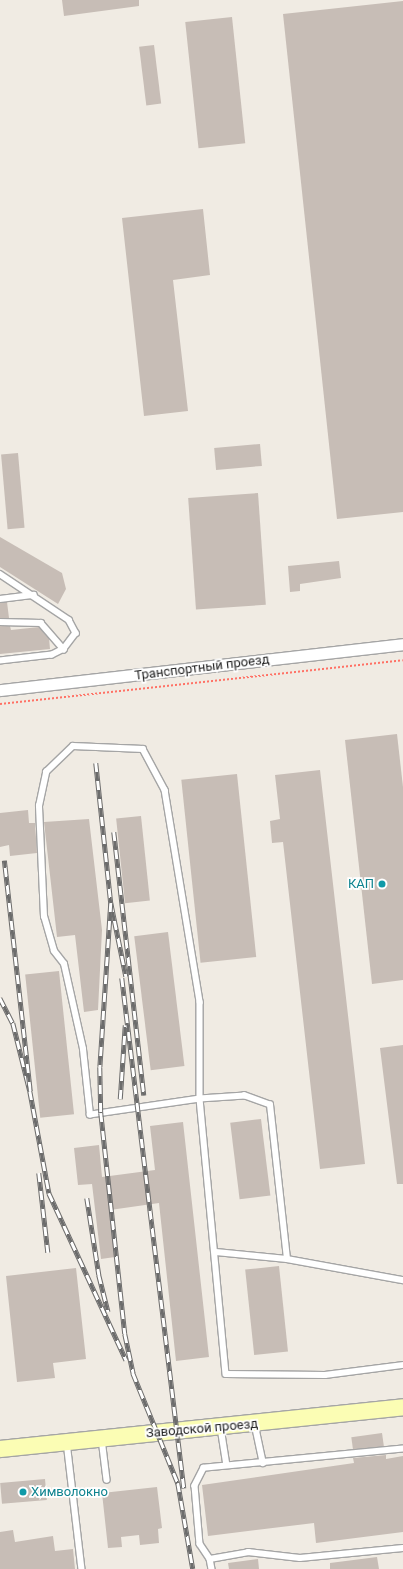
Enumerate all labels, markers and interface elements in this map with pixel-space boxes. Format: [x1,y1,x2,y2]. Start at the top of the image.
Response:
street label: Транспортный проезд [134,652,270,684]
place label: КАП [348,876,374,892]
marker: КАП [377,879,387,889]
street label: Заводской проезд [145,1416,259,1442]
place label: Химволокно [31,1484,108,1500]
marker: Химволокно [18,1487,28,1497]

